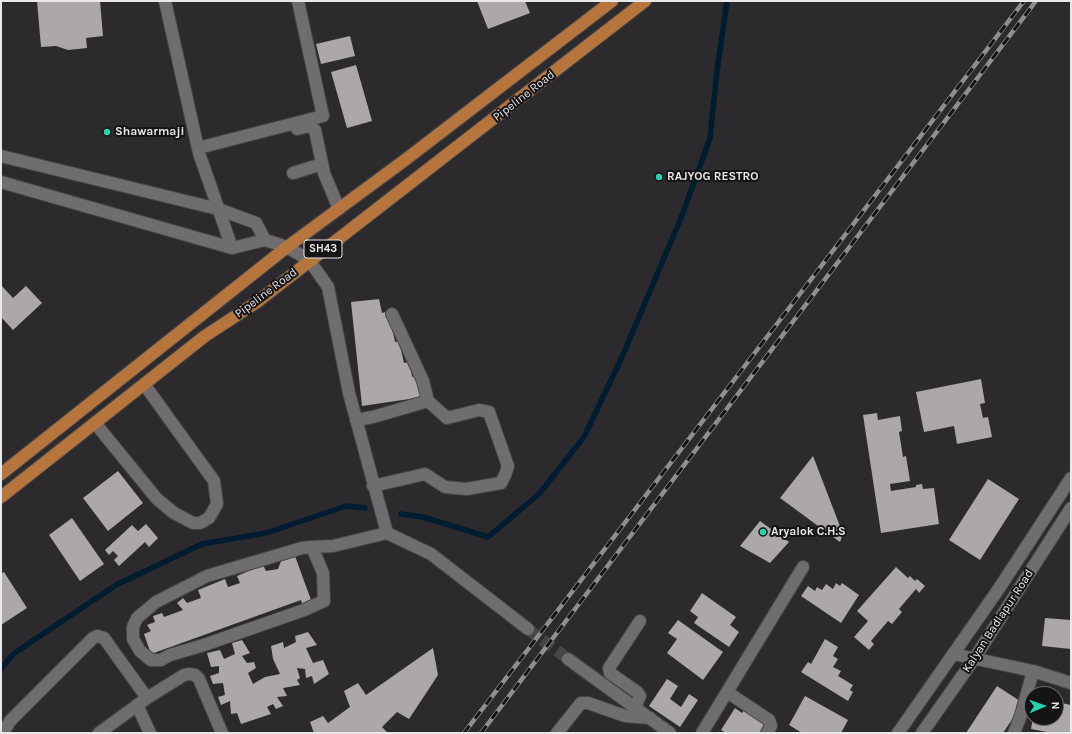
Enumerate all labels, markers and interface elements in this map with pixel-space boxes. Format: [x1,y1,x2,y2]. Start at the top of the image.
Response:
street label: Pipeline Road [490,67,558,125]
place label: Shawarmaji [115,125,184,139]
marker: Shawarmaji [102,127,112,137]
place label: RAJYOG RESTRO [667,170,758,184]
marker: RAJYOG RESTRO [654,172,664,182]
road number: SH43 [304,240,342,258]
street label: Pipeline Road [232,265,300,321]
place label: Aryalok C.H.S [771,525,846,539]
marker: Aryalok C.H.S [758,527,768,537]
street label: Kalyan Badlapur Road [959,567,1037,675]
north arrow [1024,686,1064,726]
text: N [1049,701,1062,710]

